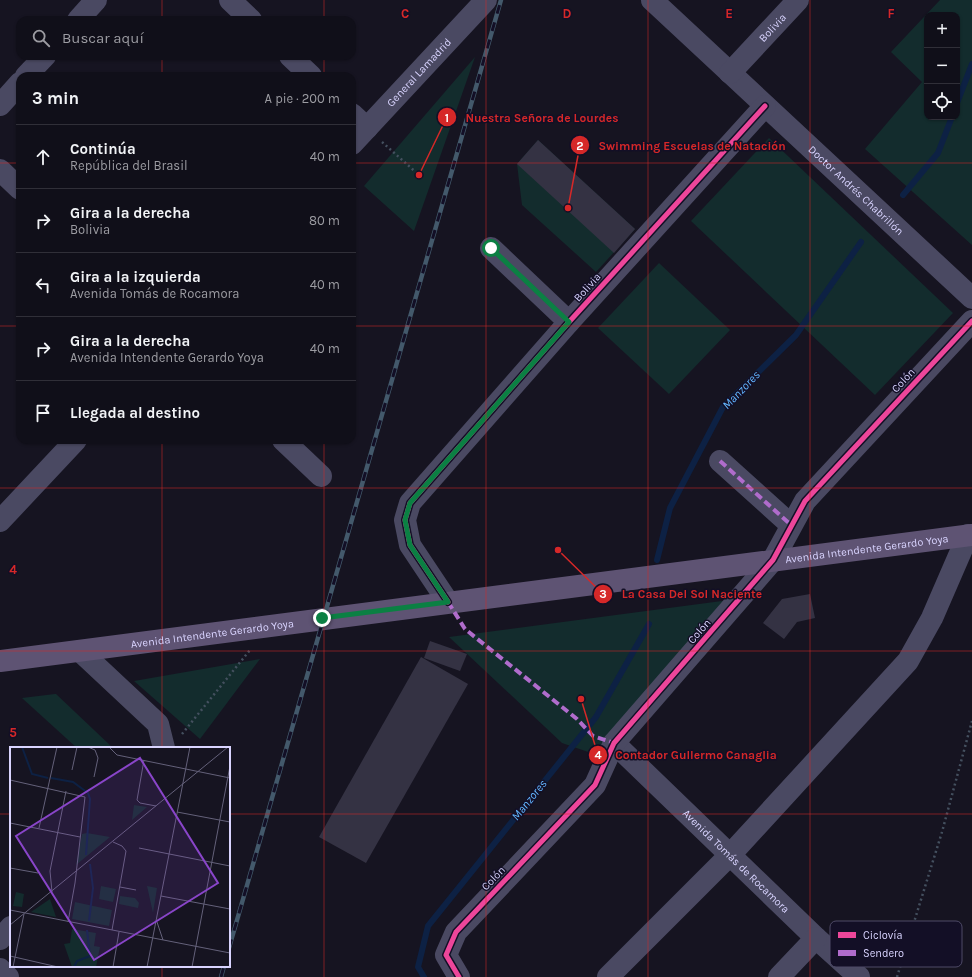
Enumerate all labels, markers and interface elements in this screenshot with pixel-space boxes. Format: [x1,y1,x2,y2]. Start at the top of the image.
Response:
text: C [401,6,409,21]
text: D [563,6,572,21]
text: E [725,6,733,21]
text: F [887,6,895,21]
street label: Bolivia [756,11,789,45]
map controls [924,12,960,120]
button: + [924,12,960,48]
search box [16,16,356,60]
icon: search [30,27,52,49]
text: Buscar aquí [62,29,144,47]
street label: General Lamadrid [384,36,454,109]
button: − [924,48,960,84]
button: locate [924,84,960,120]
text: 3 min [32,88,79,108]
text: A pie · 200 m [265,91,340,106]
callout: Nuestra Señora de Lourdes [437,105,626,129]
text: 1 [445,111,449,125]
text: Nuestra Señora de Lourdes [465,111,619,125]
callout: Swimming Escuelas de Natación [570,133,793,157]
text: 2 [576,139,584,153]
text: Swimming Escuelas de Natación [598,139,786,153]
text: Continúa [70,140,136,158]
street label: Doctor Andrés Chabrillón [806,143,906,238]
icon: ahead [32,146,54,168]
text: 40 m [310,149,340,164]
text: República del Brasil [70,158,188,173]
text: Gira a la derecha [70,204,190,222]
icon: right [32,210,54,232]
text: 80 m [309,213,340,228]
text: Bolivia [70,222,110,237]
route start [482,239,500,257]
text: Gira a la izquierda [70,268,201,286]
street label: Bolivia [571,270,604,304]
icon: left [32,274,54,296]
text: 40 m [310,277,340,292]
text: Avenida Tomás de Rocamora [70,286,239,301]
text: Gira a la derecha [70,332,190,350]
icon: right [32,338,54,360]
text: 40 m [310,341,340,356]
text: Avenida Intendente Gerardo Yoya [70,350,264,365]
street label: Colón [889,365,918,395]
water label: Manzores [719,368,763,412]
icon: arrive [32,402,54,424]
text: Llegada al destino [70,404,200,422]
street label: Avenida Intendente Gerardo Yoya [785,532,949,566]
text: 4 [9,562,17,577]
callout: La Casa Del Sol Naciente [593,582,770,606]
text: 3 [599,587,607,601]
text: La Casa Del Sol Naciente [622,587,762,601]
route end [313,609,331,627]
street label: Colón [685,616,714,646]
street label: Avenida Intendente Gerardo Yoya [130,617,295,651]
text: 5 [9,725,17,740]
callout: Contador Gullermo Canaglia [588,743,785,767]
inset map [10,747,230,967]
text: 4 [594,748,602,762]
text: Contador Gullermo Canaglia [615,748,777,762]
water label: Manzores [508,777,550,823]
street label: Avenida Tomás de Rocamora [680,807,792,916]
street label: Colón [479,864,508,893]
legend [830,921,962,967]
text: Ciclovía [863,929,903,942]
text: Sendero [863,947,904,960]

